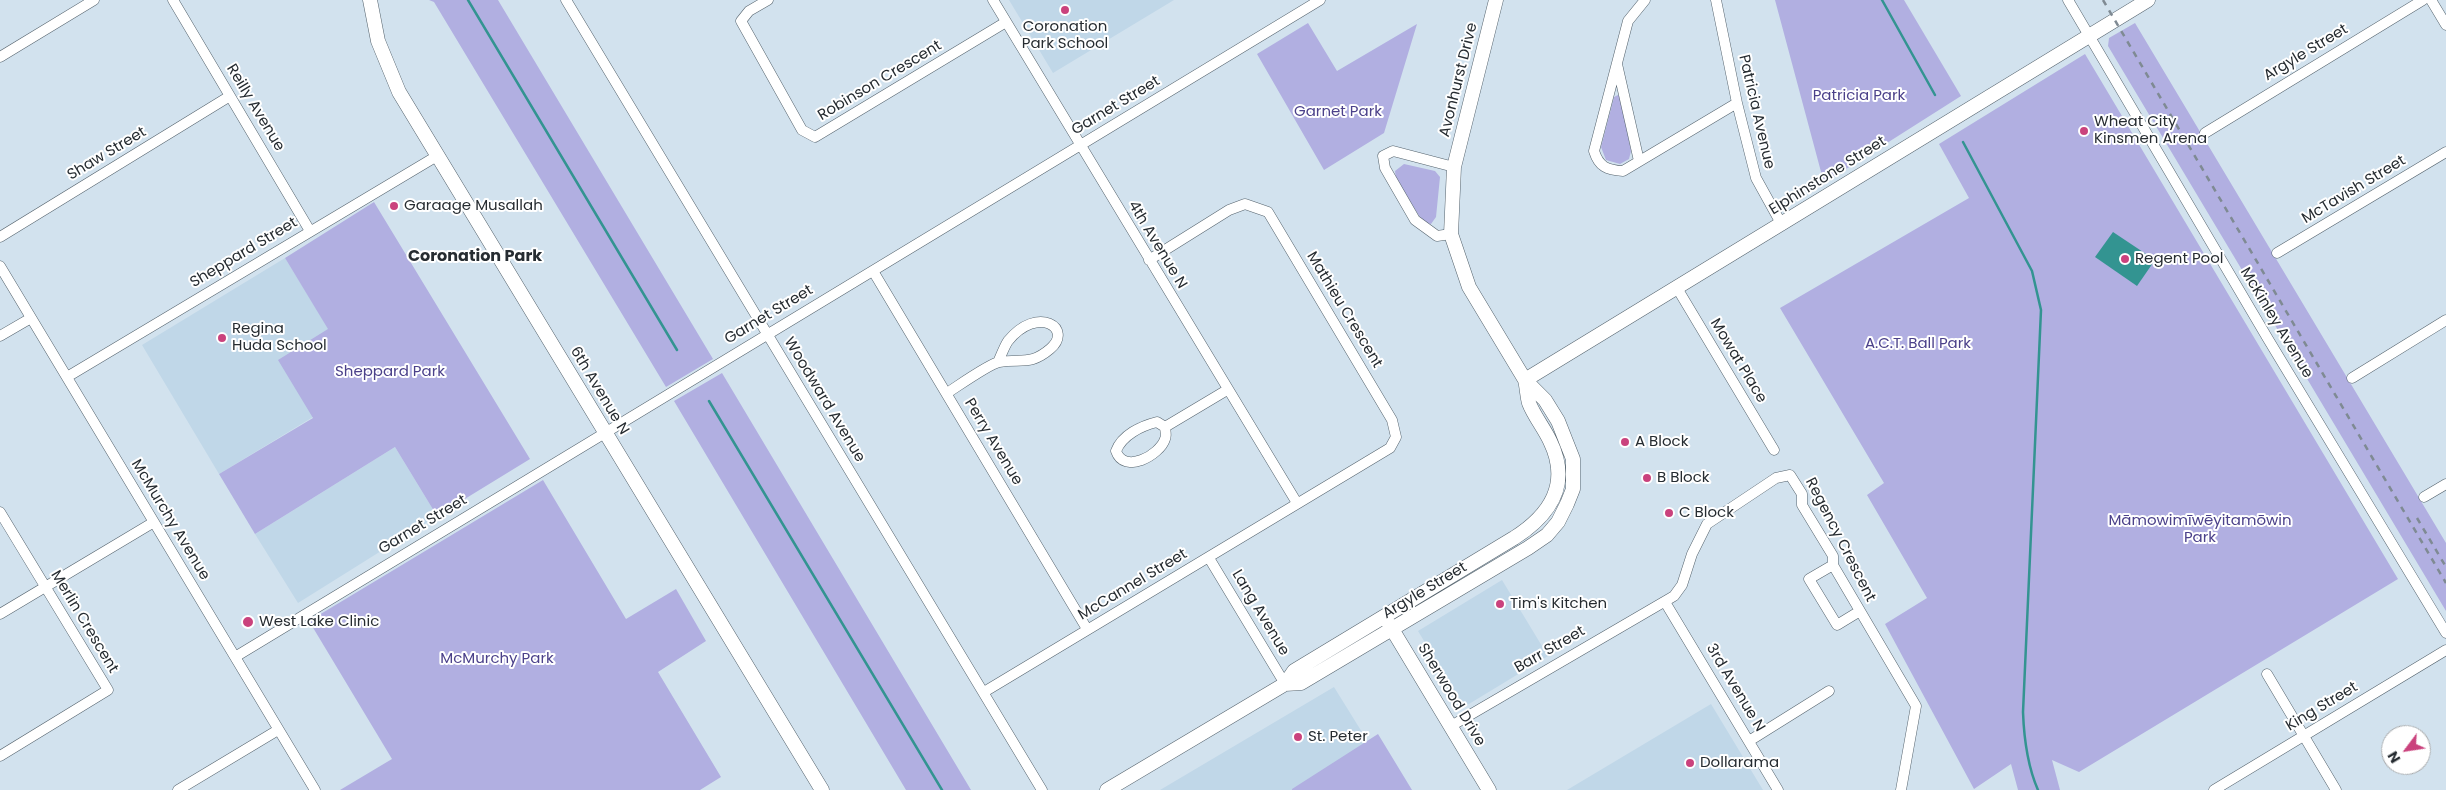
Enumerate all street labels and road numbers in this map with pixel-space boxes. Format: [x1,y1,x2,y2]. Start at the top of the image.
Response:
street label: Avonhurst Drive [1436,21,1482,139]
street label: Argyle Street [2261,21,2351,85]
street label: Robinson Crescent [815,37,945,125]
street label: Patricia Avenue [1734,53,1778,171]
street label: Reilly Avenue [222,61,288,155]
street label: Garnet Street [1069,73,1163,139]
street label: Shaw Street [64,123,150,185]
street label: Elphinstone Street [1766,133,1890,219]
street label: McTavish Street [2299,152,2409,228]
street label: 4th Avenue N [1124,198,1190,292]
street label: Sheppard Street [187,214,301,292]
street label: Mathieu Crescent [1302,249,1386,371]
street label: McKinley Avenue [2236,264,2316,382]
street label: Garnet Street [722,282,816,348]
street label: Mowat Place [1706,316,1770,406]
street label: Woodward Avenue [780,334,868,466]
street label: 6th Avenue N [566,344,632,438]
street label: Perry Avenue [960,395,1026,489]
street label: McMurchy Avenue [127,456,213,584]
street label: Regency Crescent [1801,475,1879,605]
street label: Garnet Street [376,492,470,558]
street label: McCannel Street [1075,545,1191,625]
street label: Argyle Street [1380,559,1470,623]
street label: Merlin Crescent [46,567,122,677]
street label: Lang Avenue [1227,567,1293,659]
street label: Barr Street [1512,623,1588,677]
street label: Sherwood Drive [1413,640,1489,750]
street label: 3rd Avenue N [1702,641,1768,735]
street label: King Street [2283,679,2361,735]

